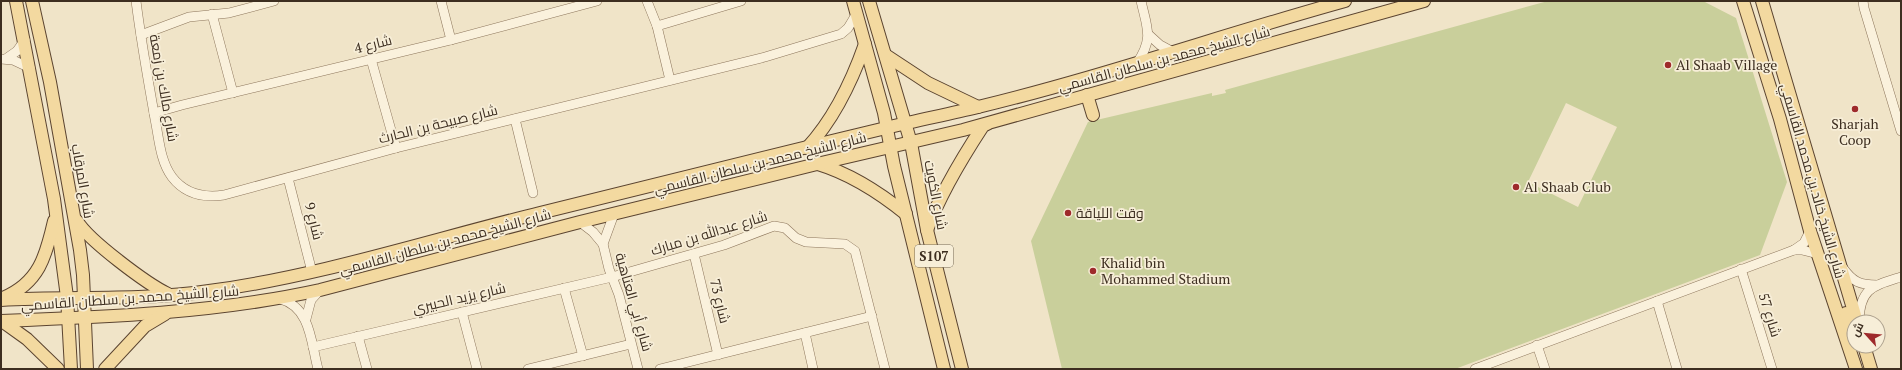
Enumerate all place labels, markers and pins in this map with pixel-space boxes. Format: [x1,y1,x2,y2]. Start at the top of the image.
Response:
place label: Al Shaab Village [1676,55,1777,74]
marker: Al Shaab Village [1663,60,1673,70]
marker: Sharjah Coop [1850,104,1860,114]
place label: Sharjah Coop [1831,114,1879,149]
place label: Al Shaab Club [1524,177,1611,196]
marker: Al Shaab Club [1511,182,1521,192]
place label: وقت اللياقة [1076,203,1144,222]
marker: وقت اللياقة [1063,208,1073,218]
place label: Khalid bin Mohammed Stadium [1101,253,1230,288]
marker: Khalid bin Mohammed Stadium [1088,266,1098,276]

